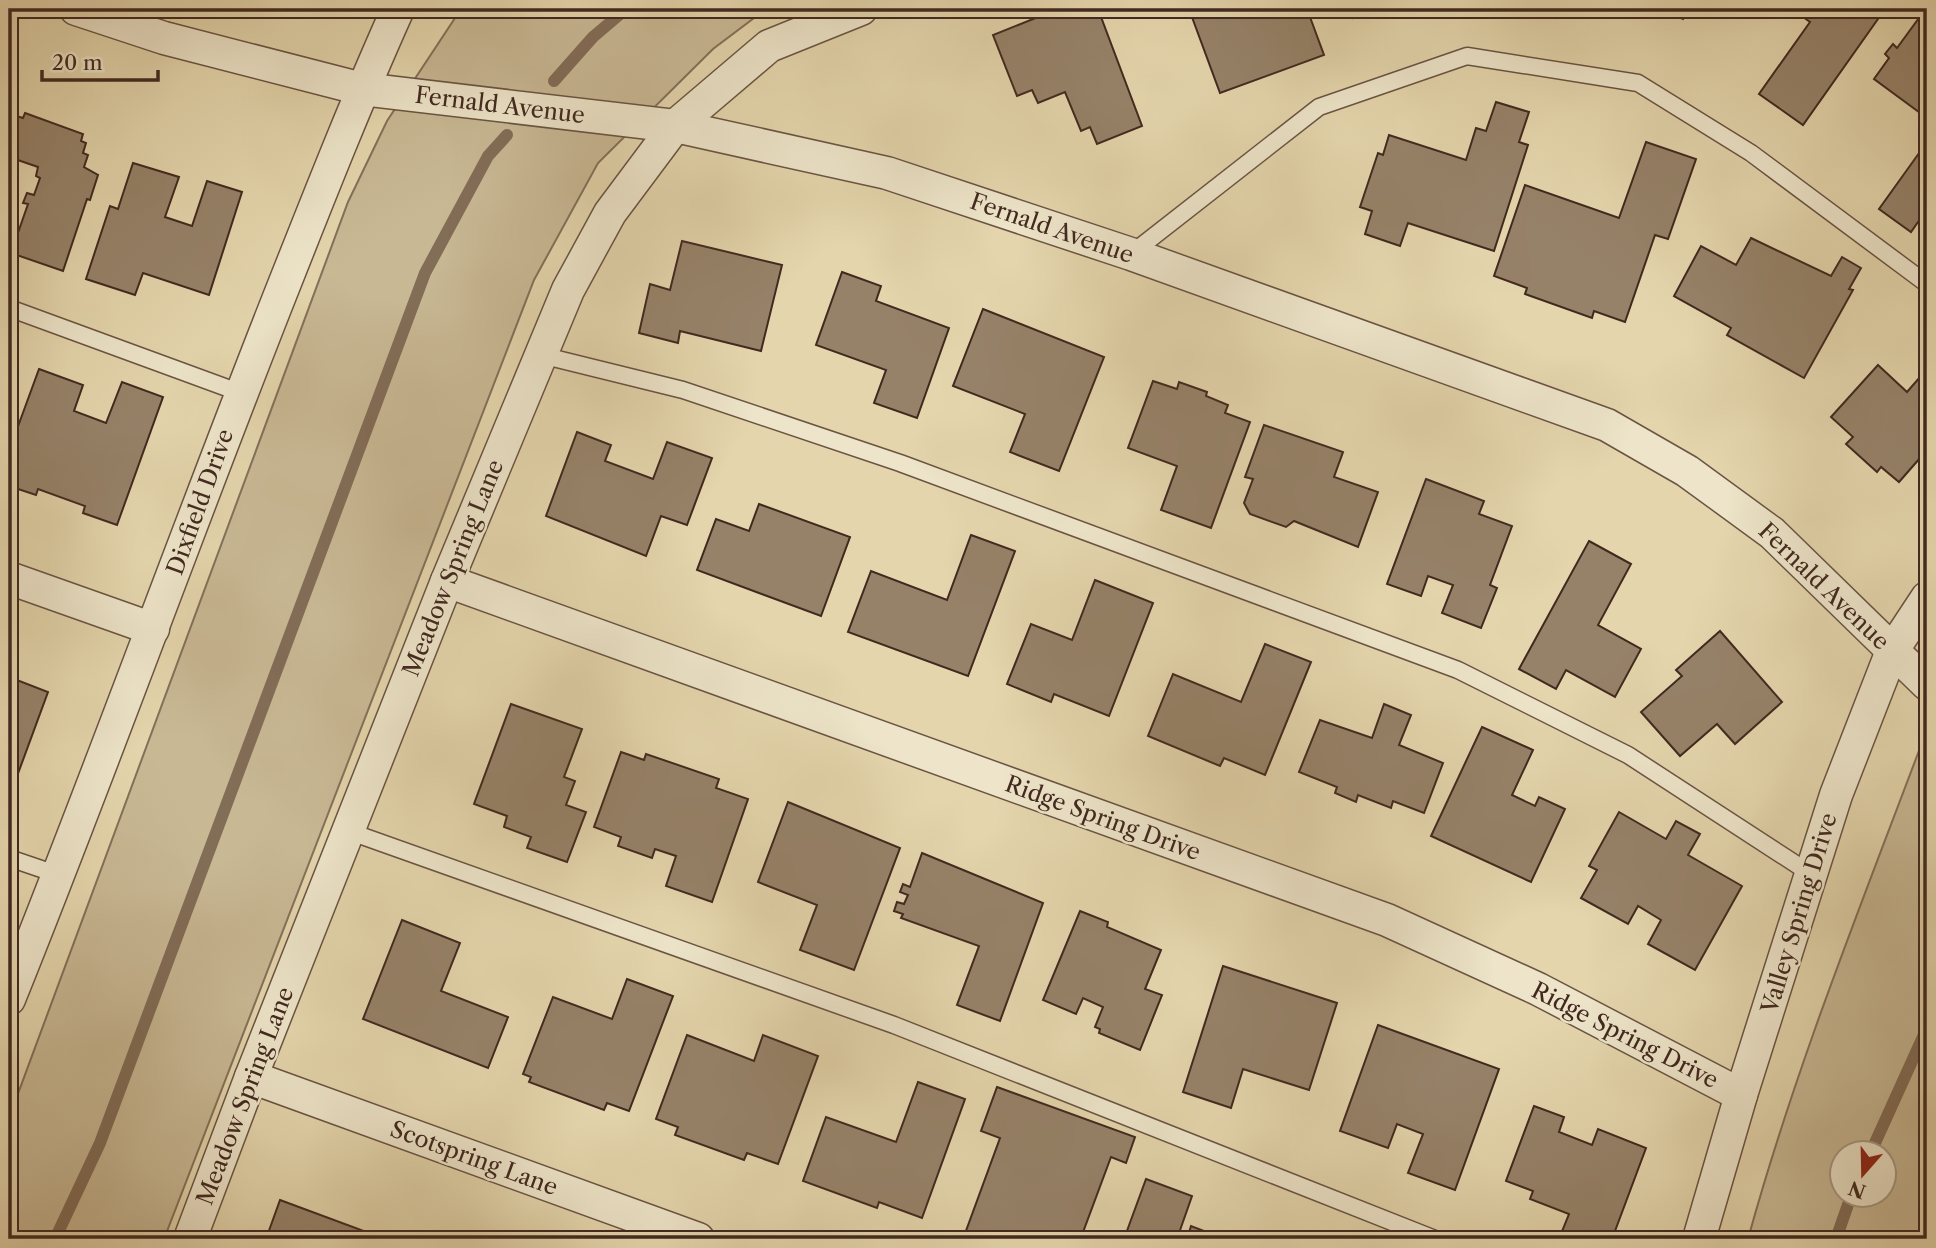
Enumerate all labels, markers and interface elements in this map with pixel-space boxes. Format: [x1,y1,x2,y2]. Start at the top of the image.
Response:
scale bar [42,38,158,82]
text: 20 m [52,50,103,75]
street label: Fernald Avenue [413,81,587,129]
street label: Fernald Avenue [967,187,1137,269]
street label: Dixfield Drive [161,425,239,579]
street label: Meadow Spring Lane [397,456,509,680]
street label: Fernald Avenue [1753,517,1895,655]
street label: Ridge Spring Drive [1001,770,1205,866]
street label: Valley Spring Drive [1755,810,1843,1017]
street label: Ridge Spring Drive [1527,976,1723,1094]
street label: Meadow Spring Lane [190,983,300,1209]
street label: Scotspring Lane [386,1115,562,1201]
north arrow [1828,1140,1898,1210]
text: N [1846,1176,1869,1203]

